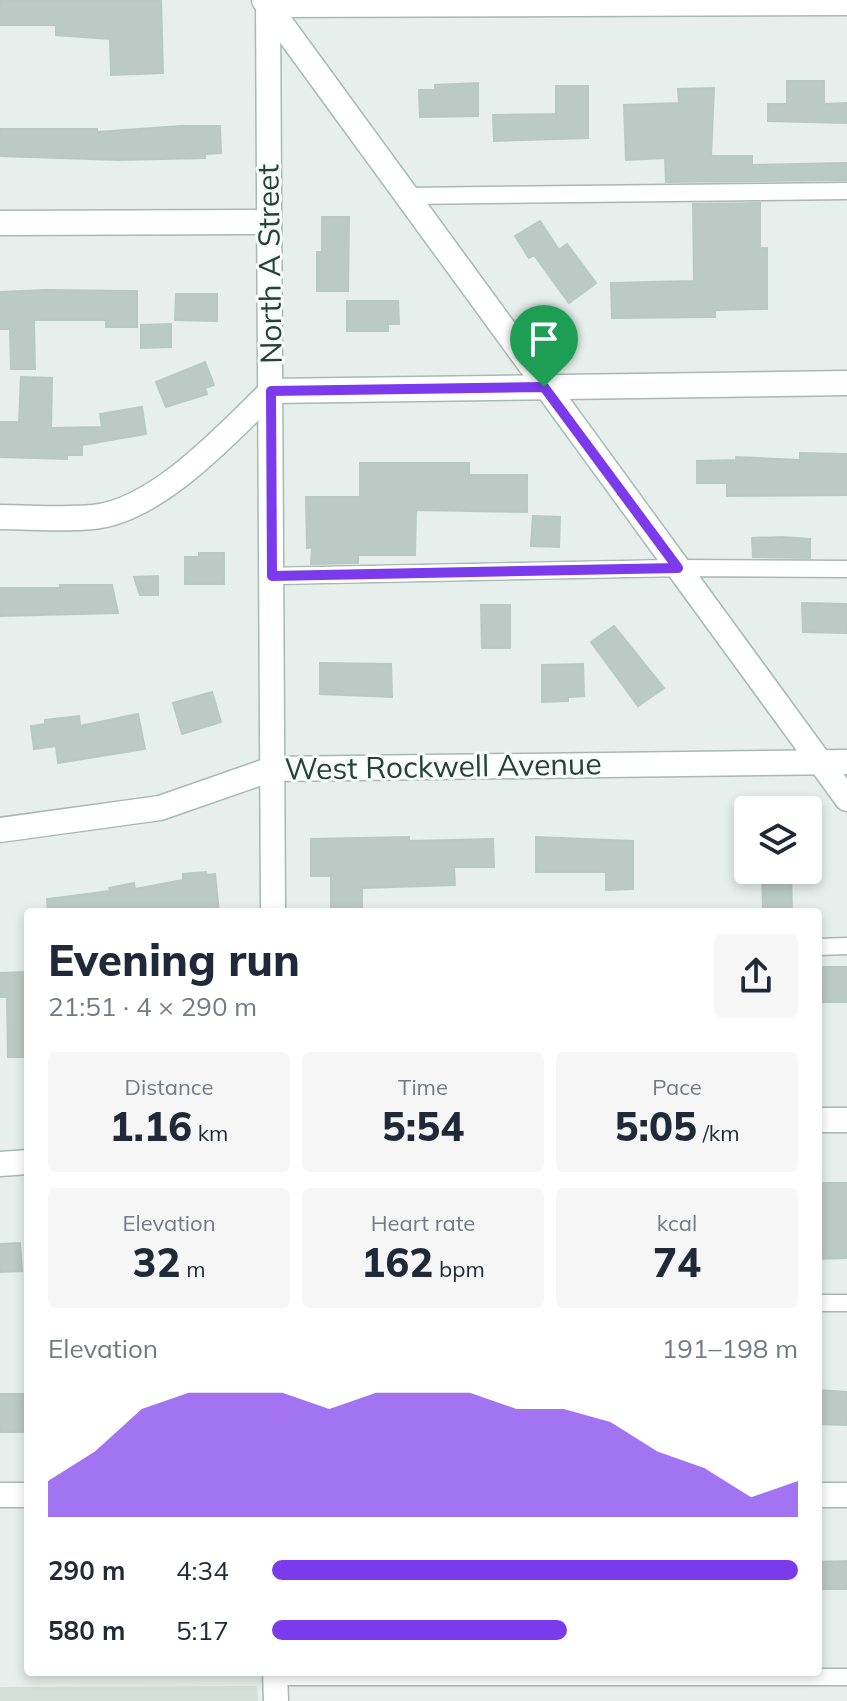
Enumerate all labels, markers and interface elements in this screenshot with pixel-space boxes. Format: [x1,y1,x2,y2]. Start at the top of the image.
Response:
street label: North A Street [248,164,290,364]
pin [510,305,578,387]
icon: arrive [522,317,566,361]
street label: West Rockwell Avenue [284,744,602,788]
map controls [734,796,822,884]
button: layers [734,796,822,884]
text: Evening run [48,932,300,987]
button: share [714,934,798,1018]
text: 21:51 · 4 × 290 m [48,990,257,1023]
text: Distance [125,1073,213,1101]
text: Time [398,1073,448,1101]
text: Pace [652,1073,702,1101]
text: 1.16 [110,1101,192,1151]
text: 5:54 [382,1101,464,1151]
text: 5:05 [614,1101,697,1151]
text: km [192,1119,228,1147]
text: /km [697,1119,740,1147]
text: Elevation [122,1209,216,1237]
text: Heart rate [371,1209,475,1237]
text: kcal [657,1209,697,1237]
text: 32 [132,1237,180,1287]
text: 162 [361,1237,433,1287]
text: 74 [653,1237,701,1287]
text: m [180,1255,206,1283]
text: bpm [433,1255,485,1283]
text: Elevation [48,1332,158,1365]
text: 191–198 m [662,1332,798,1365]
text: 290 m [48,1554,125,1587]
text: 4:34 [176,1554,229,1587]
text: 580 m [48,1614,125,1647]
text: 5:17 [176,1614,229,1647]

